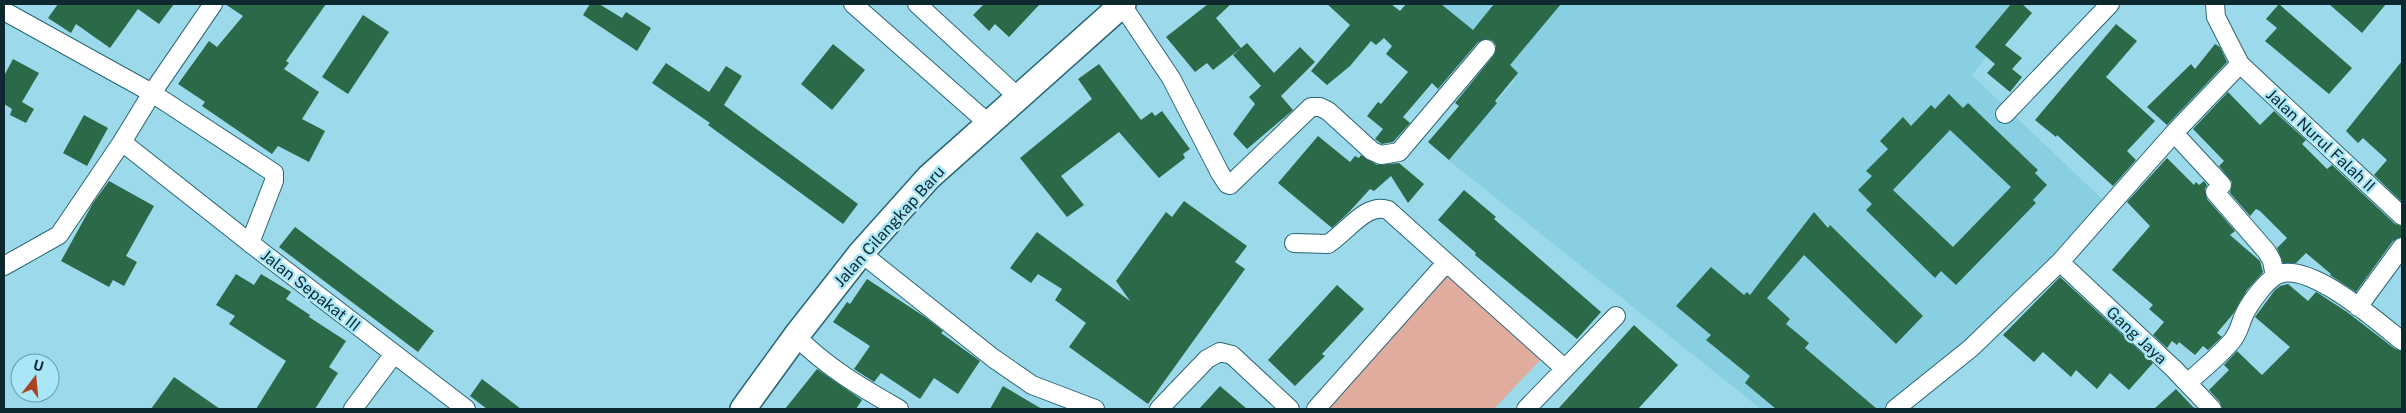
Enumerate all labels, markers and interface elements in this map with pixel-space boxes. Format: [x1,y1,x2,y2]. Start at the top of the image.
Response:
street label: Jalan Nurul Falah II [2262,85,2379,196]
street label: Jalan Cilangkap Baru [830,162,949,291]
street label: Jalan Sepakat III [257,246,364,335]
street label: Gang Jaya [2103,303,2171,368]
north arrow [10,353,60,403]
text: U [32,356,46,375]

